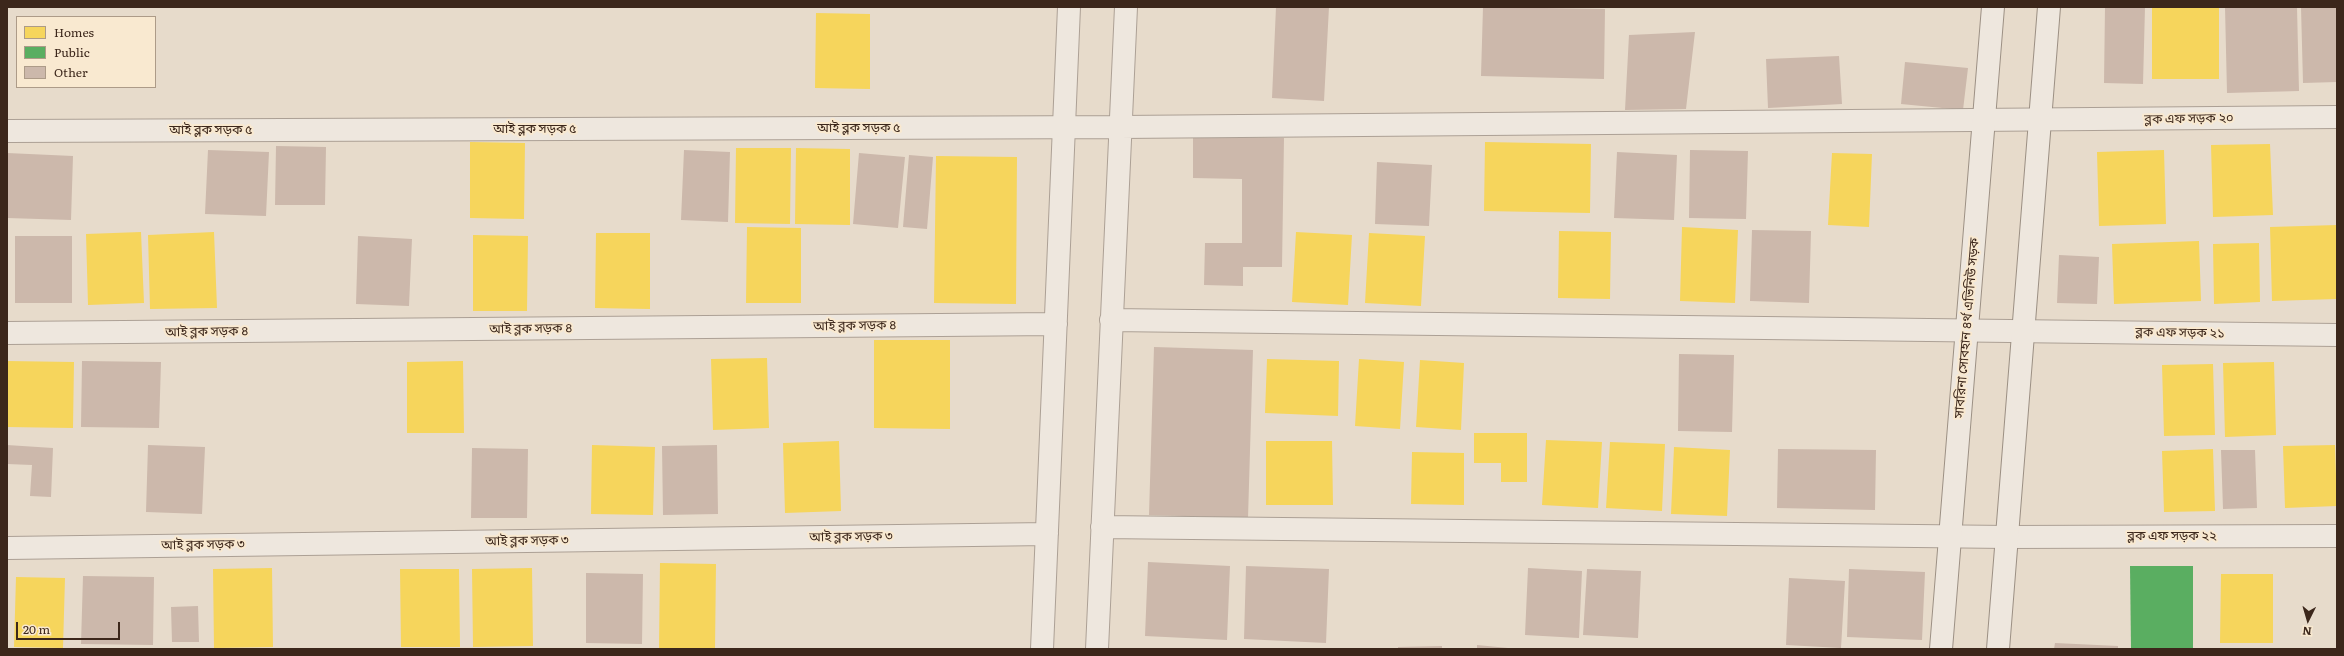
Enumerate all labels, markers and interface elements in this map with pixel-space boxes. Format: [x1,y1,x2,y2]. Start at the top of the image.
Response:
legend [16,16,156,88]
text: Homes [54,23,94,41]
text: Public [54,43,90,61]
text: Other [54,63,88,81]
street label: ব্লক এফ সড়ক ২০ [2144,110,2234,128]
street label: আই ব্লক সড়ক ৫ [817,120,901,136]
street label: আই ব্লক সড়ক ৫ [493,121,577,137]
street label: আই ব্লক সড়ক ৫ [169,122,253,138]
street label: সাবরিনা সোবহান ৪র্থ এভিনিউ সড়ক [1951,237,1983,419]
street label: আই ব্লক সড়ক ৪ [813,317,897,335]
street label: আই ব্লক সড়ক ৪ [489,320,573,338]
street label: আই ব্লক সড়ক ৪ [165,323,249,341]
street label: ব্লক এফ সড়ক ২১ [2135,324,2225,342]
street label: আই ব্লক সড়ক ৩ [809,528,893,546]
street label: ব্লক এফ সড়ক ২২ [2127,528,2217,544]
street label: আই ব্লক সড়ক ৩ [485,532,569,550]
street label: আই ব্লক সড়ক ৩ [161,536,245,554]
north arrow [2288,600,2328,640]
scale bar [18,614,122,640]
text: 20 m [23,620,50,638]
text: N [2302,624,2312,640]

